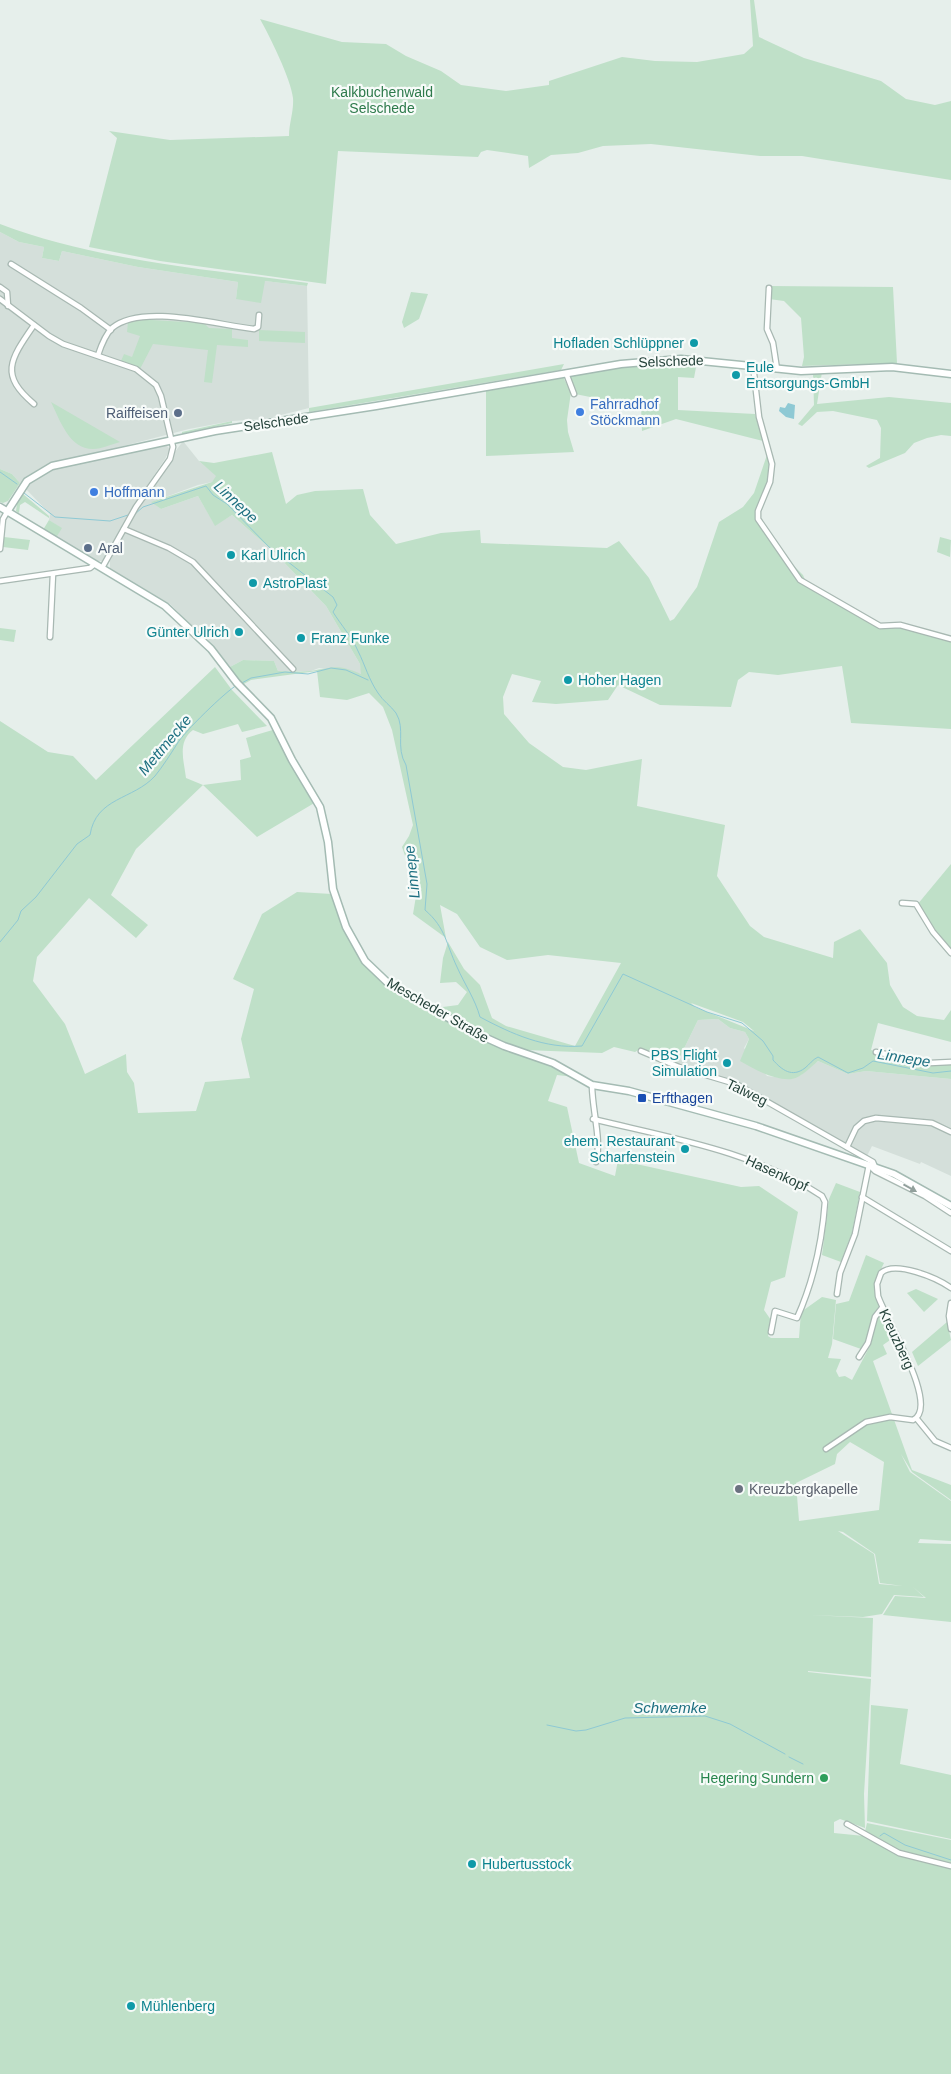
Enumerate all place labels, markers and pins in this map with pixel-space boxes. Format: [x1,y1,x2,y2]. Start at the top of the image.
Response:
place label: Hofladen Schlüppner [553,335,684,351]
marker: Hofladen Schlüppner [688,337,700,349]
place label: Eule Entsorgungs-GmbH [746,359,870,391]
marker: Eule Entsorgungs-GmbH [730,369,742,381]
place label: Fahrradhof Stöckmann [590,396,660,428]
place label: Raiffeisen [106,405,168,421]
marker: Fahrradhof Stöckmann [574,406,586,418]
marker: Raiffeisen [172,407,184,419]
place label: Hoffmann [104,484,164,500]
marker: Hoffmann [88,486,100,498]
place label: Aral [98,540,123,556]
marker: Aral [82,542,94,554]
place label: Karl Ulrich [241,547,306,563]
marker: Karl Ulrich [225,549,237,561]
place label: AstroPlast [263,575,327,591]
marker: AstroPlast [247,577,259,589]
place label: Günter Ulrich [147,624,229,640]
marker: Günter Ulrich [233,626,245,638]
place label: Franz Funke [311,630,390,646]
marker: Franz Funke [295,632,307,644]
place label: Hoher Hagen [578,672,661,688]
marker: Hoher Hagen [562,674,574,686]
place label: PBS Flight Simulation [651,1047,717,1079]
marker: PBS Flight Simulation [721,1057,733,1069]
place label: Erfthagen [652,1090,713,1106]
marker: Erfthagen [636,1092,648,1104]
place label: ehem. Restaurant Scharfenstein [564,1133,675,1165]
marker: ehem. Restaurant Scharfenstein [679,1143,691,1155]
place label: Kreuzbergkapelle [749,1481,858,1497]
marker: Kreuzbergkapelle [733,1483,745,1495]
place label: Hegering Sundern [700,1770,814,1786]
marker: Hegering Sundern [818,1772,830,1784]
place label: Hubertusstock [482,1856,572,1872]
marker: Hubertusstock [466,1858,478,1870]
place label: Mühlenberg [141,1998,215,2014]
marker: Mühlenberg [125,2000,137,2012]

